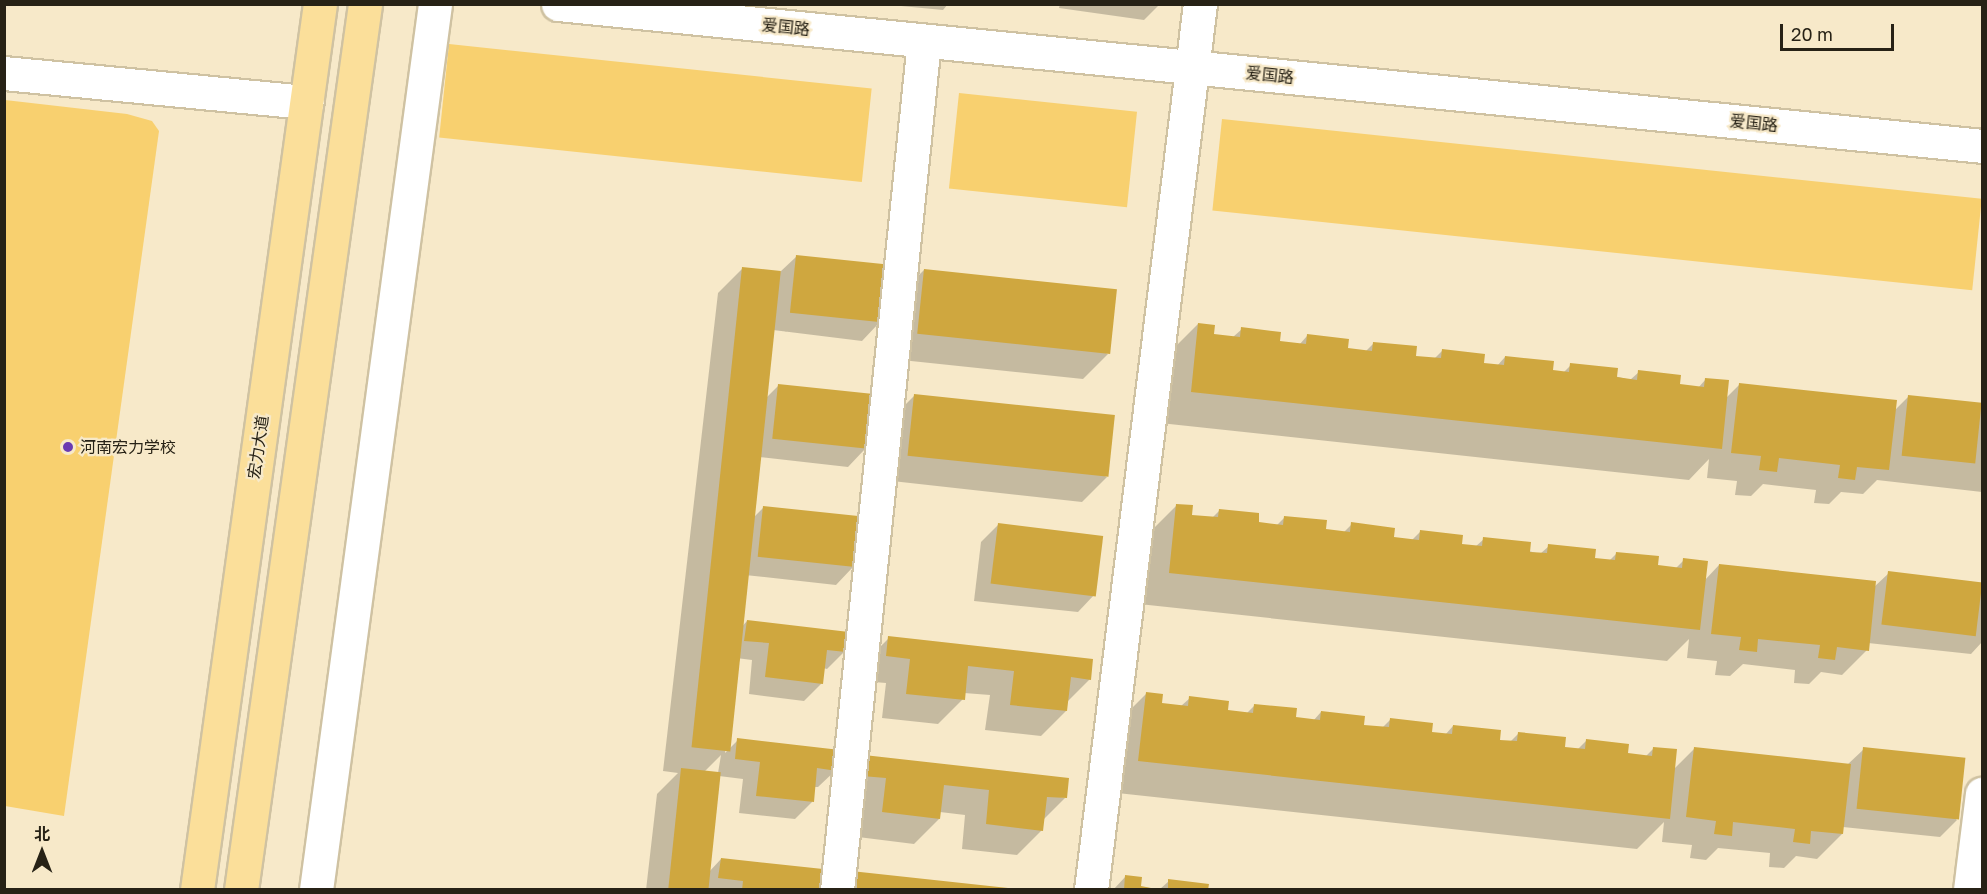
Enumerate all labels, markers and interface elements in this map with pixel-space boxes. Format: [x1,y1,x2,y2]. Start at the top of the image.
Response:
scale bar [1783,12,1897,50]
street label: 爱国路 [761,15,811,39]
text: 20 m [1791,23,1833,45]
street label: 爱国路 [1245,63,1295,87]
street label: 爱国路 [1729,111,1779,135]
street label: 宏力大道 [244,414,272,480]
place label: 河南宏力学校 [80,437,176,457]
marker: 河南宏力学校 [61,440,75,454]
north arrow [12,822,72,882]
text: 北 [34,824,50,844]

